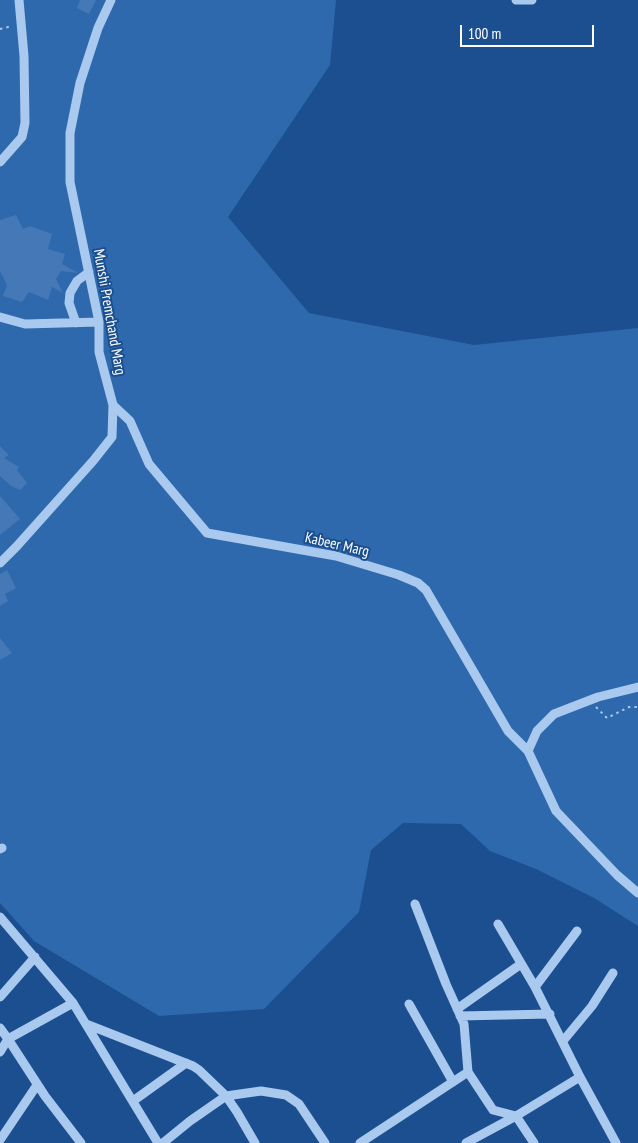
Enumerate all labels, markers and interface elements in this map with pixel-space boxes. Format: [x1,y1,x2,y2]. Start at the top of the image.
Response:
scale bar [463,15,597,47]
text: 100 m [468,24,501,43]
street label: Munshi Premchand Marg [89,248,129,376]
street label: Kabeer Marg [303,529,371,561]

